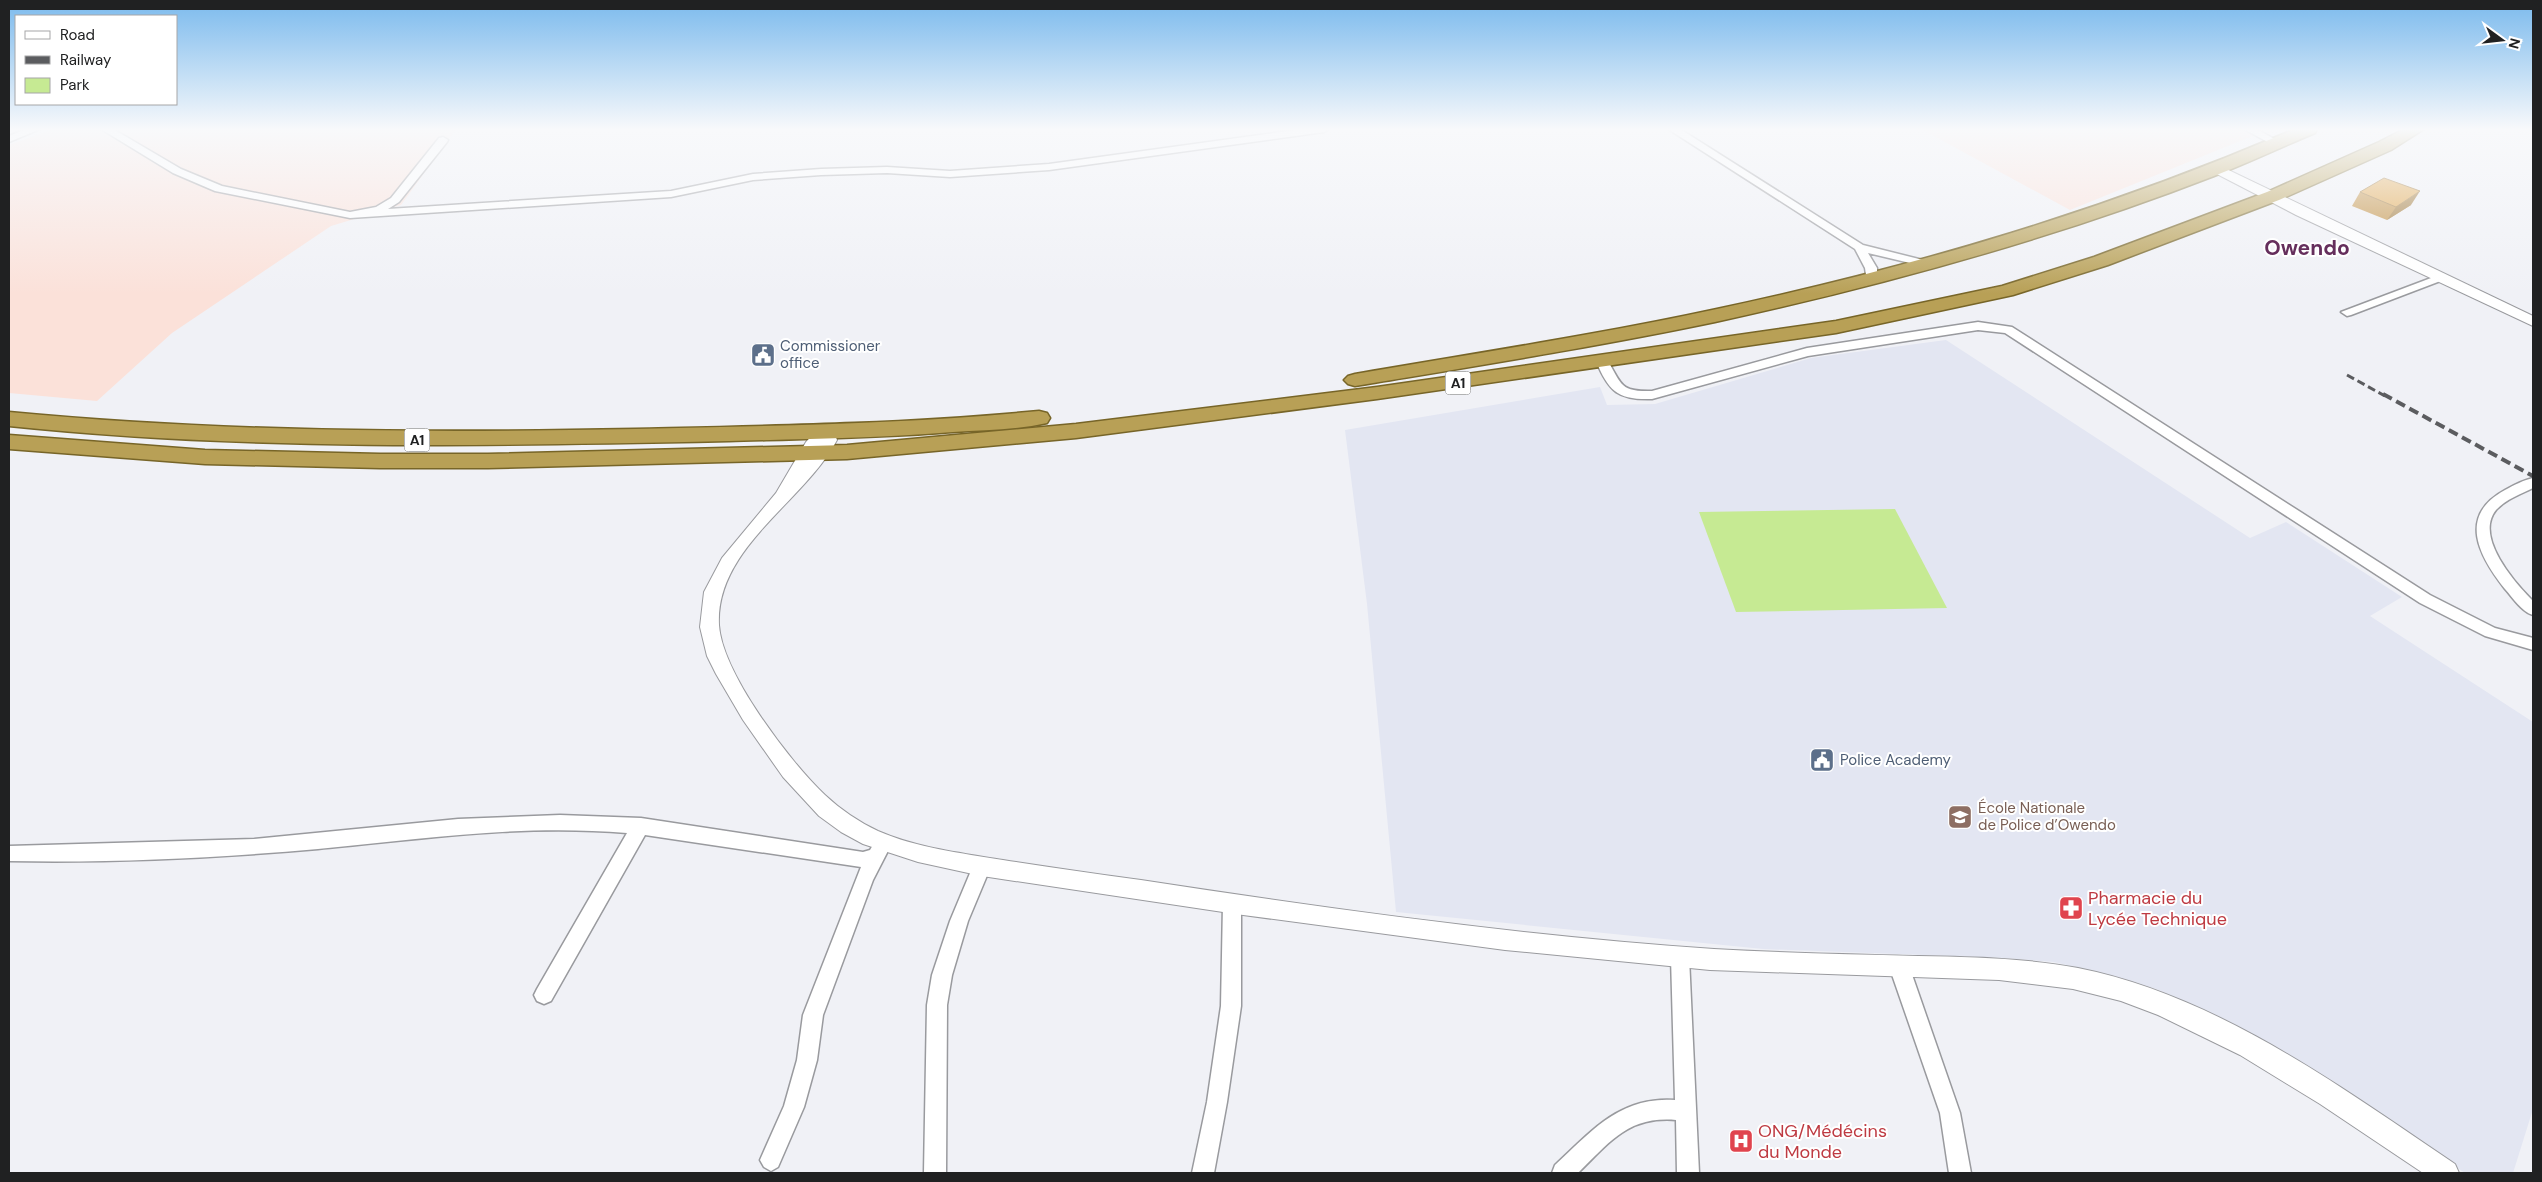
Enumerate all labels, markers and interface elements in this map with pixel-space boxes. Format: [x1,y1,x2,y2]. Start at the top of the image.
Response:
legend [15,15,178,105]
north arrow [2477,15,2527,65]
text: Road [60,25,95,45]
text: N [2505,36,2525,51]
text: Railway [60,50,112,70]
text: Park [60,75,90,95]
district label: Owendo [2264,234,2350,262]
place label: Commissioner office [780,336,881,373]
public building icon: Commissioner office [750,342,776,368]
road number: A1 [1446,372,1470,394]
road number: A1 [404,428,430,452]
public building icon: Police Academy [1809,747,1835,773]
place label: Police Academy [1840,750,1952,770]
place label: École Nationale de Police d’Owendo [1978,798,2116,835]
school or university icon: École Nationale de Police d’Owendo [1947,804,1973,830]
place label: Pharmacie du Lycée Technique [2088,886,2227,931]
pharmacy icon: Pharmacie du Lycée Technique [2058,895,2084,921]
place label: ONG/Médécins du Monde [1758,1119,1887,1164]
hospital icon: ONG/Médécins du Monde [1728,1128,1754,1154]

